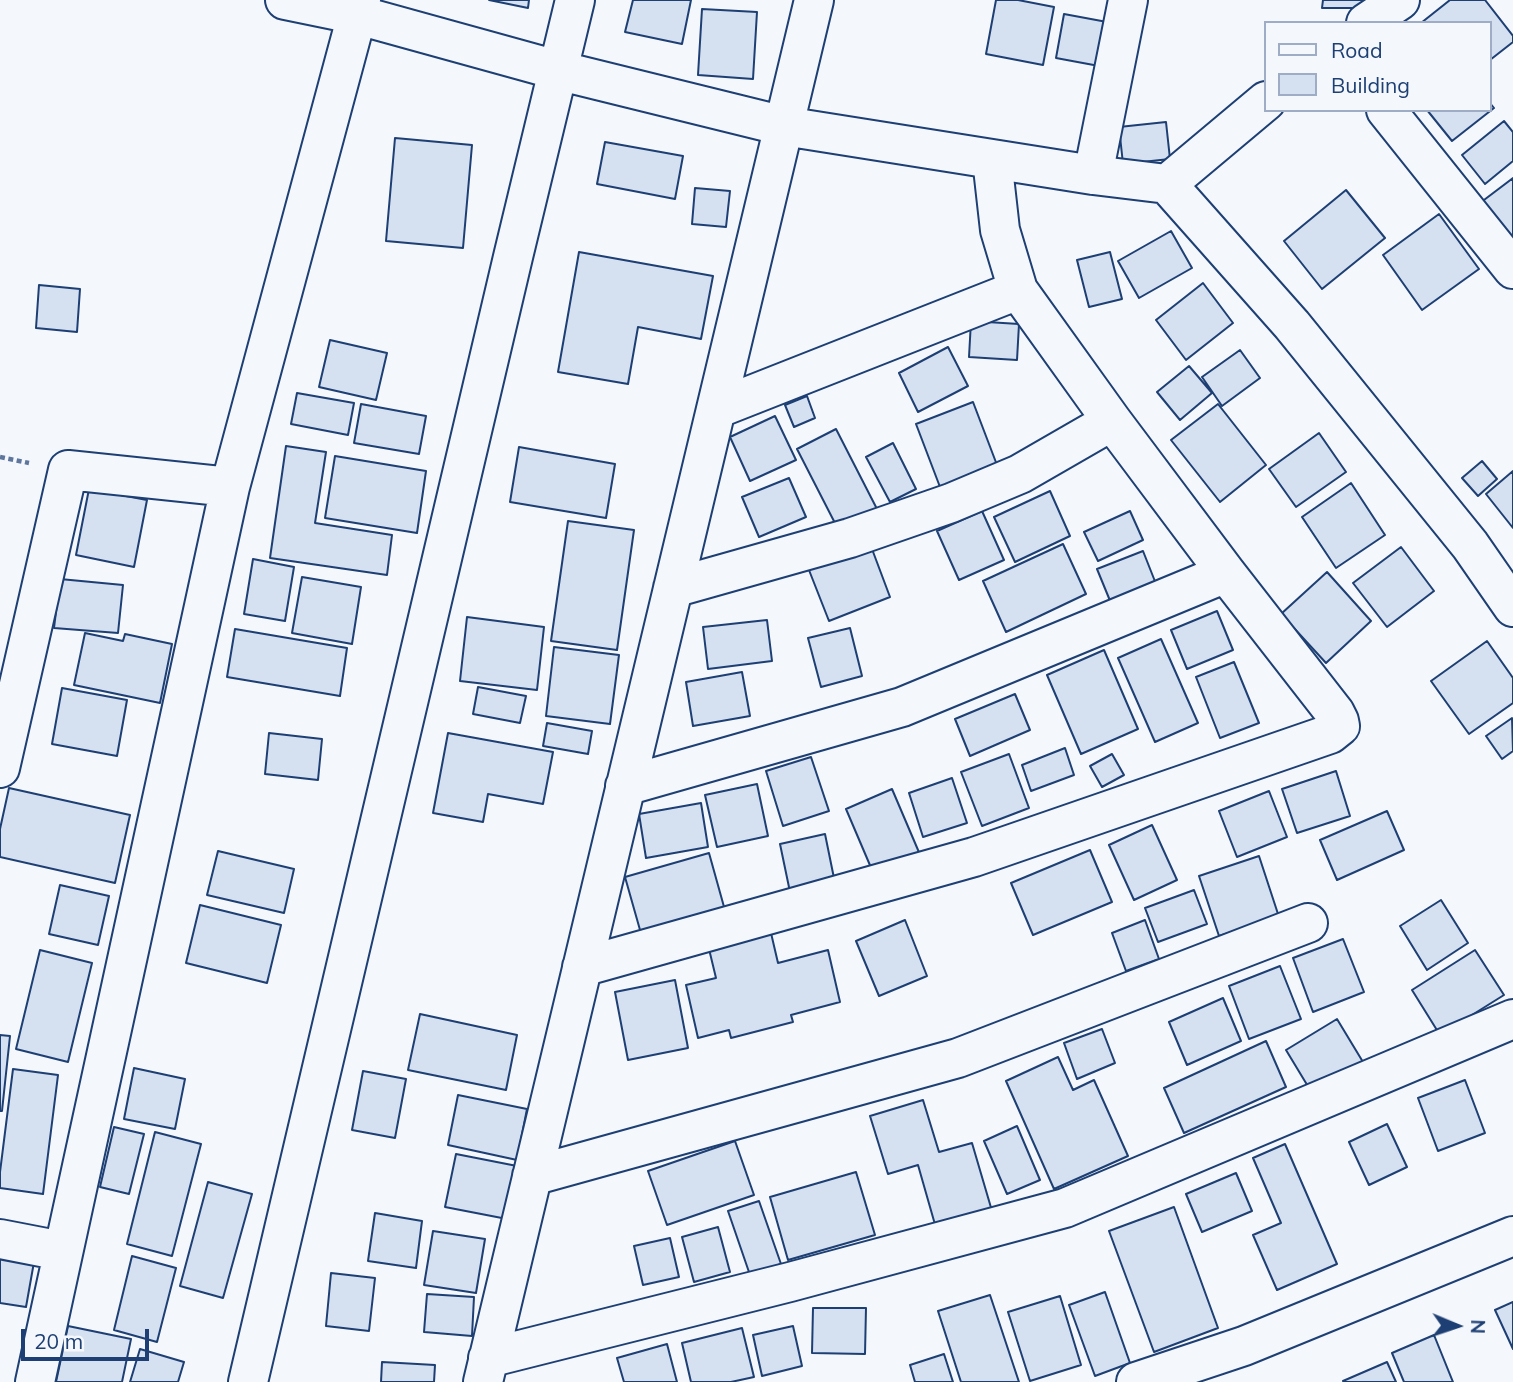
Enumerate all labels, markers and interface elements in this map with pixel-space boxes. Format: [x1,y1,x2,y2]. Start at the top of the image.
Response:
legend [1264,21,1492,112]
text: Road [1331,37,1382,63]
text: Building [1331,72,1410,98]
north arrow [1422,1291,1492,1361]
scale bar [24,1316,152,1360]
text: N [1466,1319,1490,1334]
text: 20 m [34,1328,83,1354]

